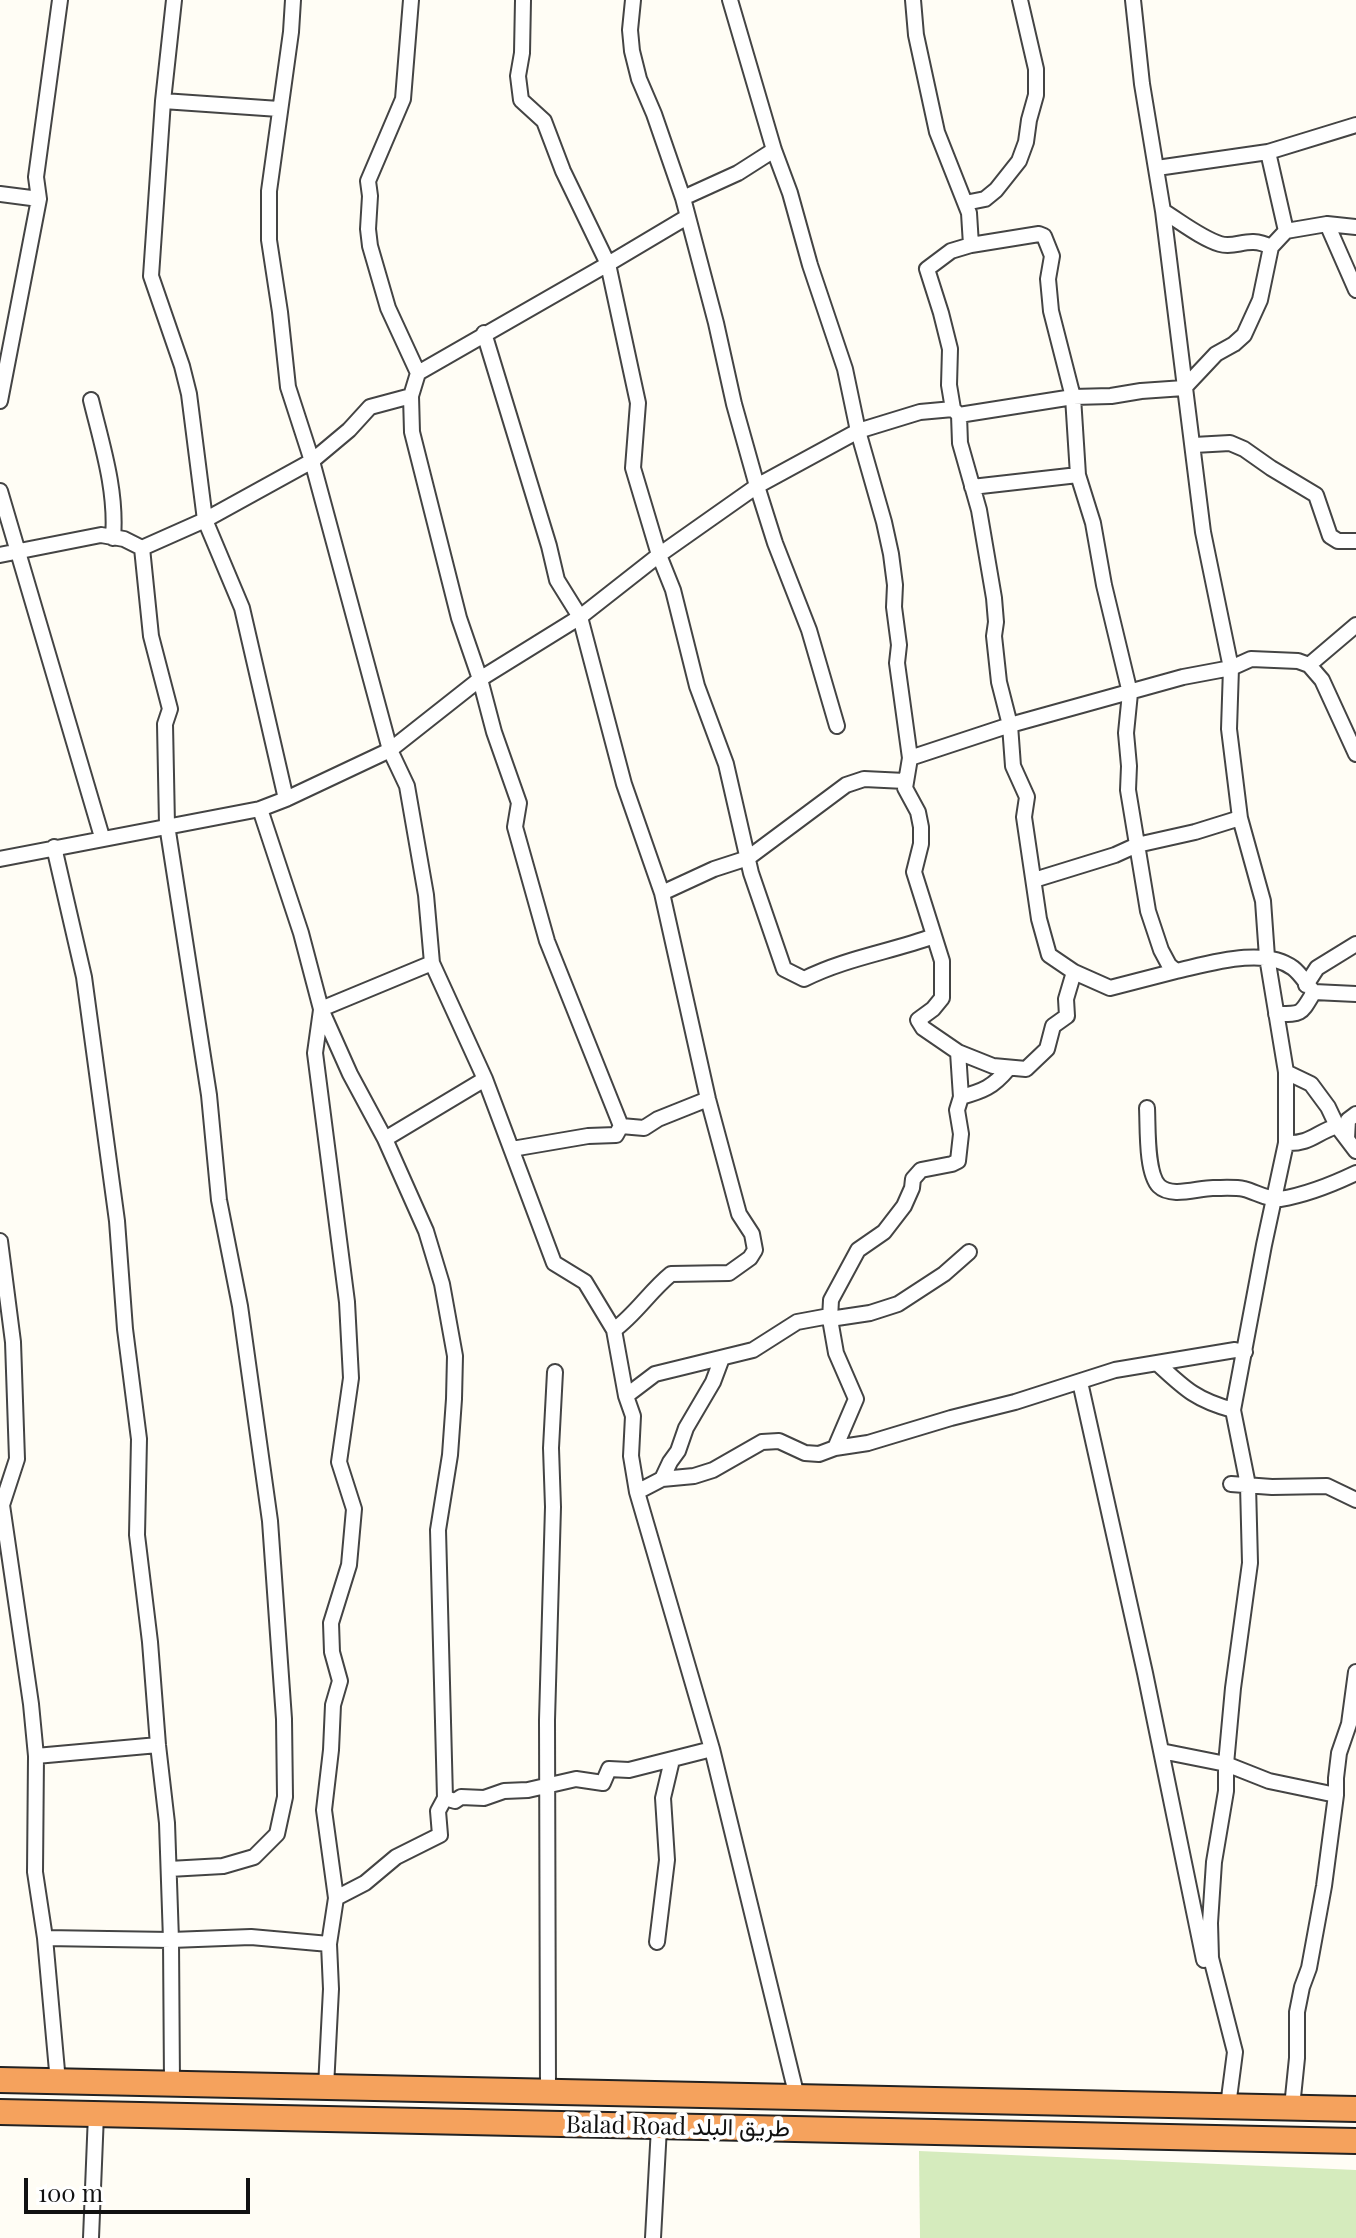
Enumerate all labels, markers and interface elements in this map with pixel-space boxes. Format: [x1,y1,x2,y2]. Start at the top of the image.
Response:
street label: Balad Road طريق البلد [566,2111,790,2143]
scale bar [28,2162,254,2212]
text: 100 m [38,2176,103,2208]

